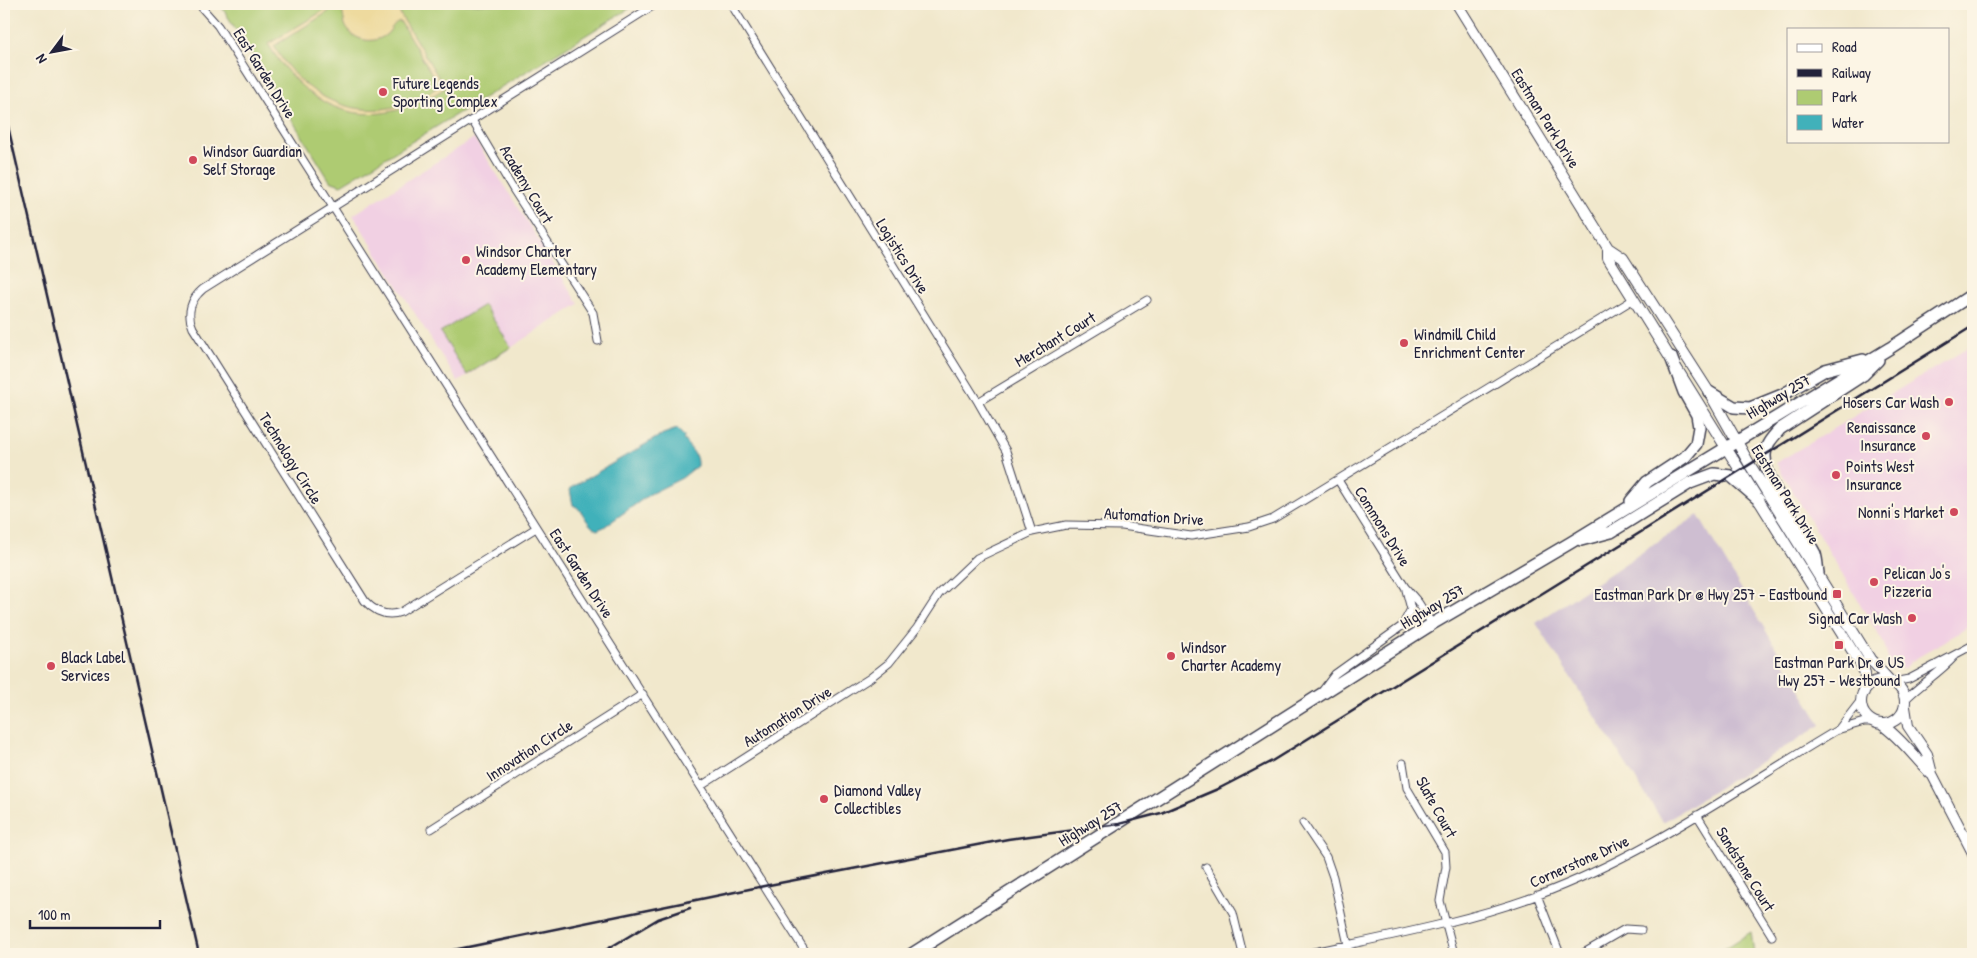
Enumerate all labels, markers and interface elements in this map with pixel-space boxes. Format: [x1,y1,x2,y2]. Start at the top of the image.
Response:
street label: East Garden Drive [229,24,302,123]
north arrow [28,28,78,78]
legend [1787,28,1950,142]
text: Road [1832,36,1857,57]
text: N [30,50,51,67]
text: Railway [1832,62,1871,83]
street label: Eastman Park Drive [1507,64,1586,173]
place label: Future Legends Sporting Complex [392,72,498,112]
marker: Future Legends Sporting Complex [377,86,389,98]
text: Park [1832,86,1857,107]
text: Water [1832,112,1864,133]
place label: Windsor Guardian Self Storage [203,140,302,180]
street label: Academy Court [495,141,559,228]
marker: Windsor Guardian Self Storage [187,154,199,166]
street label: Logistics Drive [871,214,935,298]
place label: Windsor Charter Academy Elementary [476,240,597,280]
marker: Windsor Charter Academy Elementary [460,254,472,266]
street label: Merchant Court [1010,306,1100,372]
place label: Windmill Child Enrichment Center [1414,323,1525,363]
marker: Windmill Child Enrichment Center [1398,337,1410,349]
street label: Highway 257 [1742,368,1814,424]
place label: Hosers Car Wash [1843,391,1939,413]
marker: Hosers Car Wash [1943,396,1955,408]
street label: Technology Circle [254,408,328,508]
place label: Renaissance Insurance [1847,416,1917,456]
marker: Renaissance Insurance [1920,430,1932,442]
street label: Eastman Park Drive [1747,440,1826,549]
place label: Points West Insurance [1846,455,1915,495]
marker: Points West Insurance [1830,469,1842,481]
street label: Commons Drive [1350,482,1417,571]
place label: Nonni's Market [1858,501,1944,523]
street label: Automation Drive [1103,502,1205,531]
marker: Nonni's Market [1948,506,1960,518]
street label: East Garden Drive [545,524,619,622]
place label: Pelican Jo's Pizzeria [1884,562,1950,602]
marker: Pelican Jo's Pizzeria [1868,576,1880,588]
street label: Highway 257 [1396,578,1468,634]
place label: Eastman Park Dr @ Hwy 257 - Eastbound [1594,583,1827,605]
marker: Eastman Park Dr @ Hwy 257 - Eastbound [1831,588,1843,600]
place label: Signal Car Wash [1809,607,1902,629]
marker: Signal Car Wash [1906,612,1918,624]
place label: Windsor Charter Academy [1181,636,1281,676]
marker: Eastman Park Dr @ US Hwy 257 - Westbound [1833,639,1845,651]
place label: Black Label Services [61,646,126,686]
marker: Windsor Charter Academy [1165,650,1177,662]
place label: Eastman Park Dr @ US Hwy 257 - Westbound [1774,651,1904,691]
marker: Black Label Services [45,660,57,672]
street label: Automation Drive [739,680,836,752]
street label: Innovation Circle [481,713,577,786]
street label: Slate Court [1411,772,1463,842]
place label: Diamond Valley Collectibles [834,779,921,819]
marker: Diamond Valley Collectibles [818,793,830,805]
street label: Highway 257 [1054,795,1126,851]
street label: Sandstone Court [1711,823,1781,916]
street label: Cornerstone Drive [1526,829,1633,893]
scale bar [30,898,160,930]
text: 100 m [38,904,71,925]

